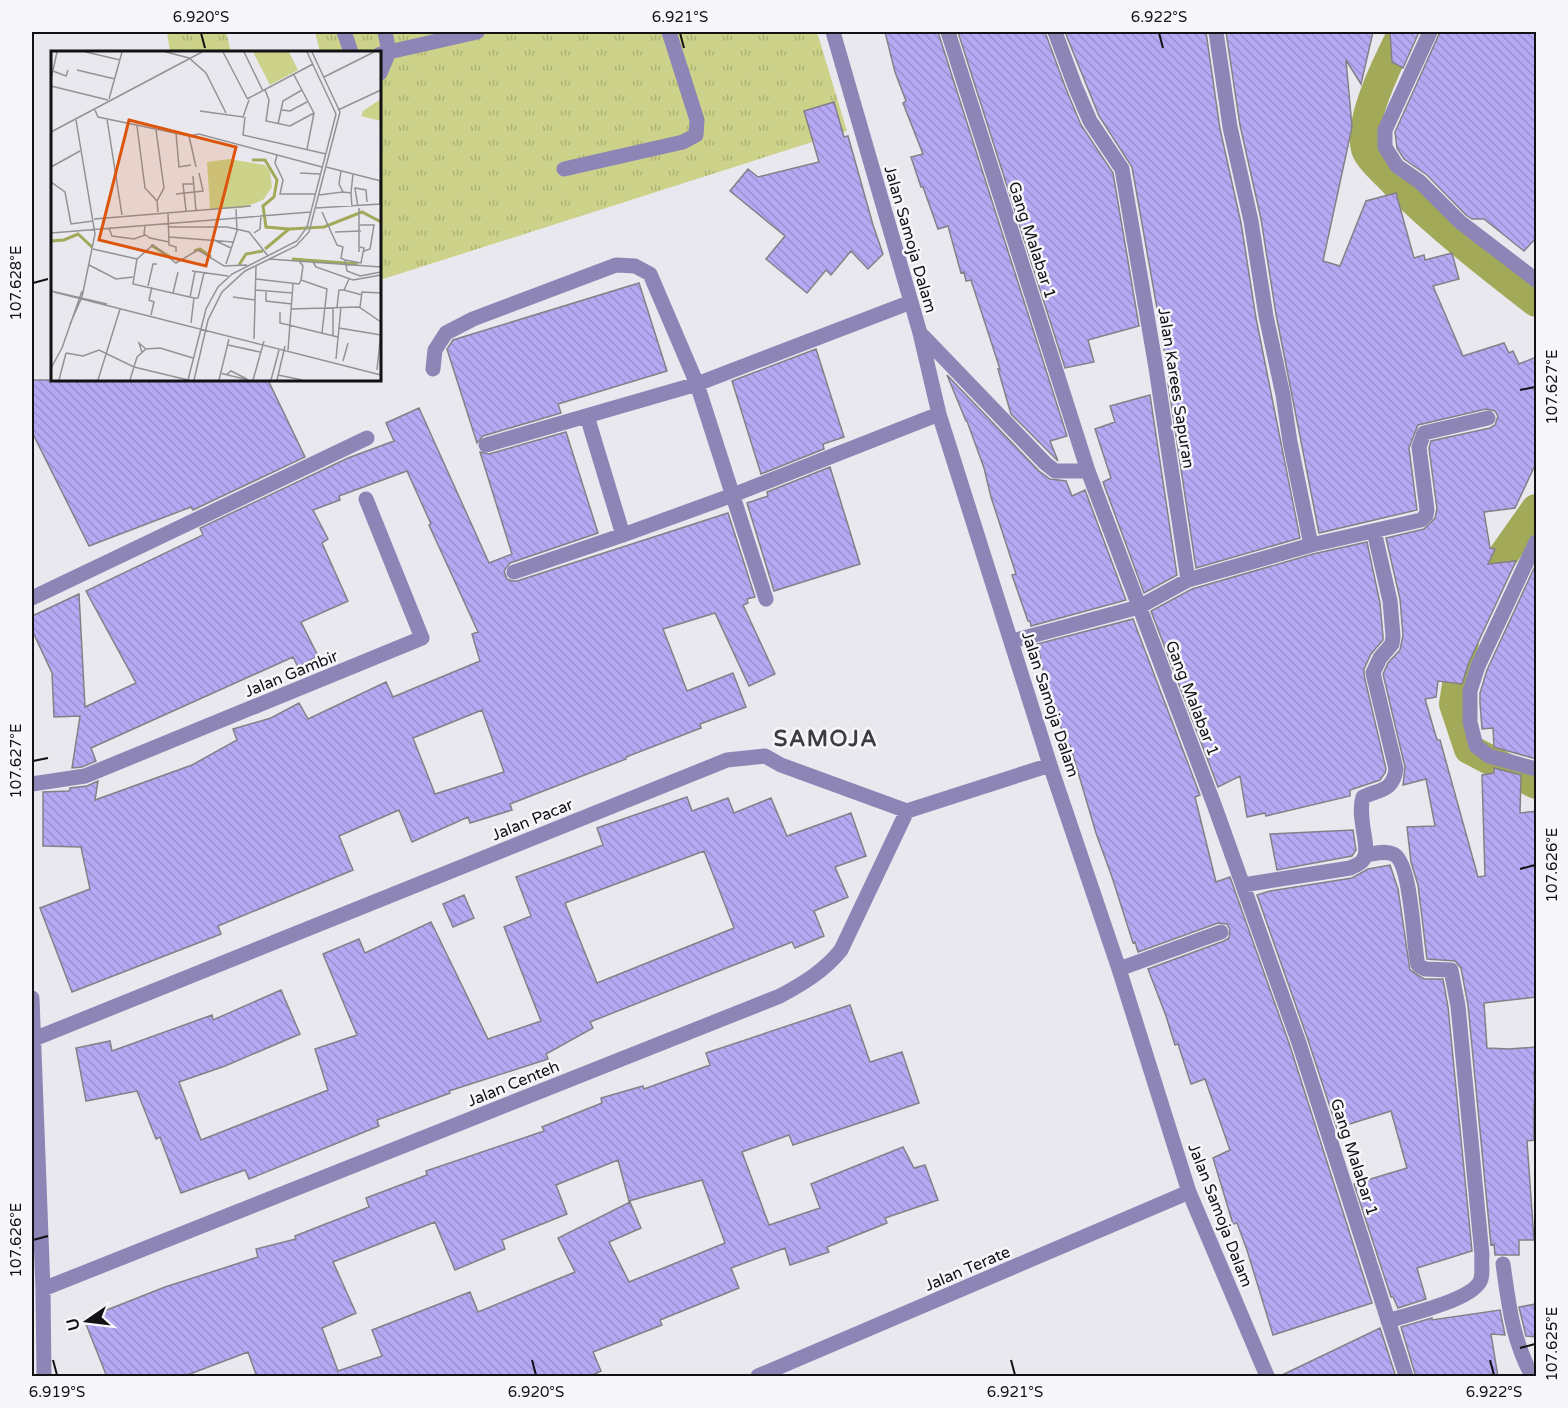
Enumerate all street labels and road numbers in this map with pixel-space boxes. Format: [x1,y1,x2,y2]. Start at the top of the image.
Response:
street label: Jalan Samoja Dalam [879,163,941,315]
street label: Gang Malabar 1 [1004,179,1060,301]
street label: Jalan Karees Sapuran [1153,306,1199,470]
street label: Jalan Samoja Dalam [1017,629,1083,780]
street label: Gang Malabar 1 [1161,638,1223,759]
street label: Jalan Gambir [242,646,342,702]
street label: Jalan Pacar [489,794,577,845]
street label: Jalan Centeh [464,1056,562,1111]
street label: Gang Malabar 1 [1326,1096,1382,1218]
street label: Jalan Samoja Dalam [1183,1141,1257,1290]
street label: Jalan Terate [922,1242,1013,1296]

